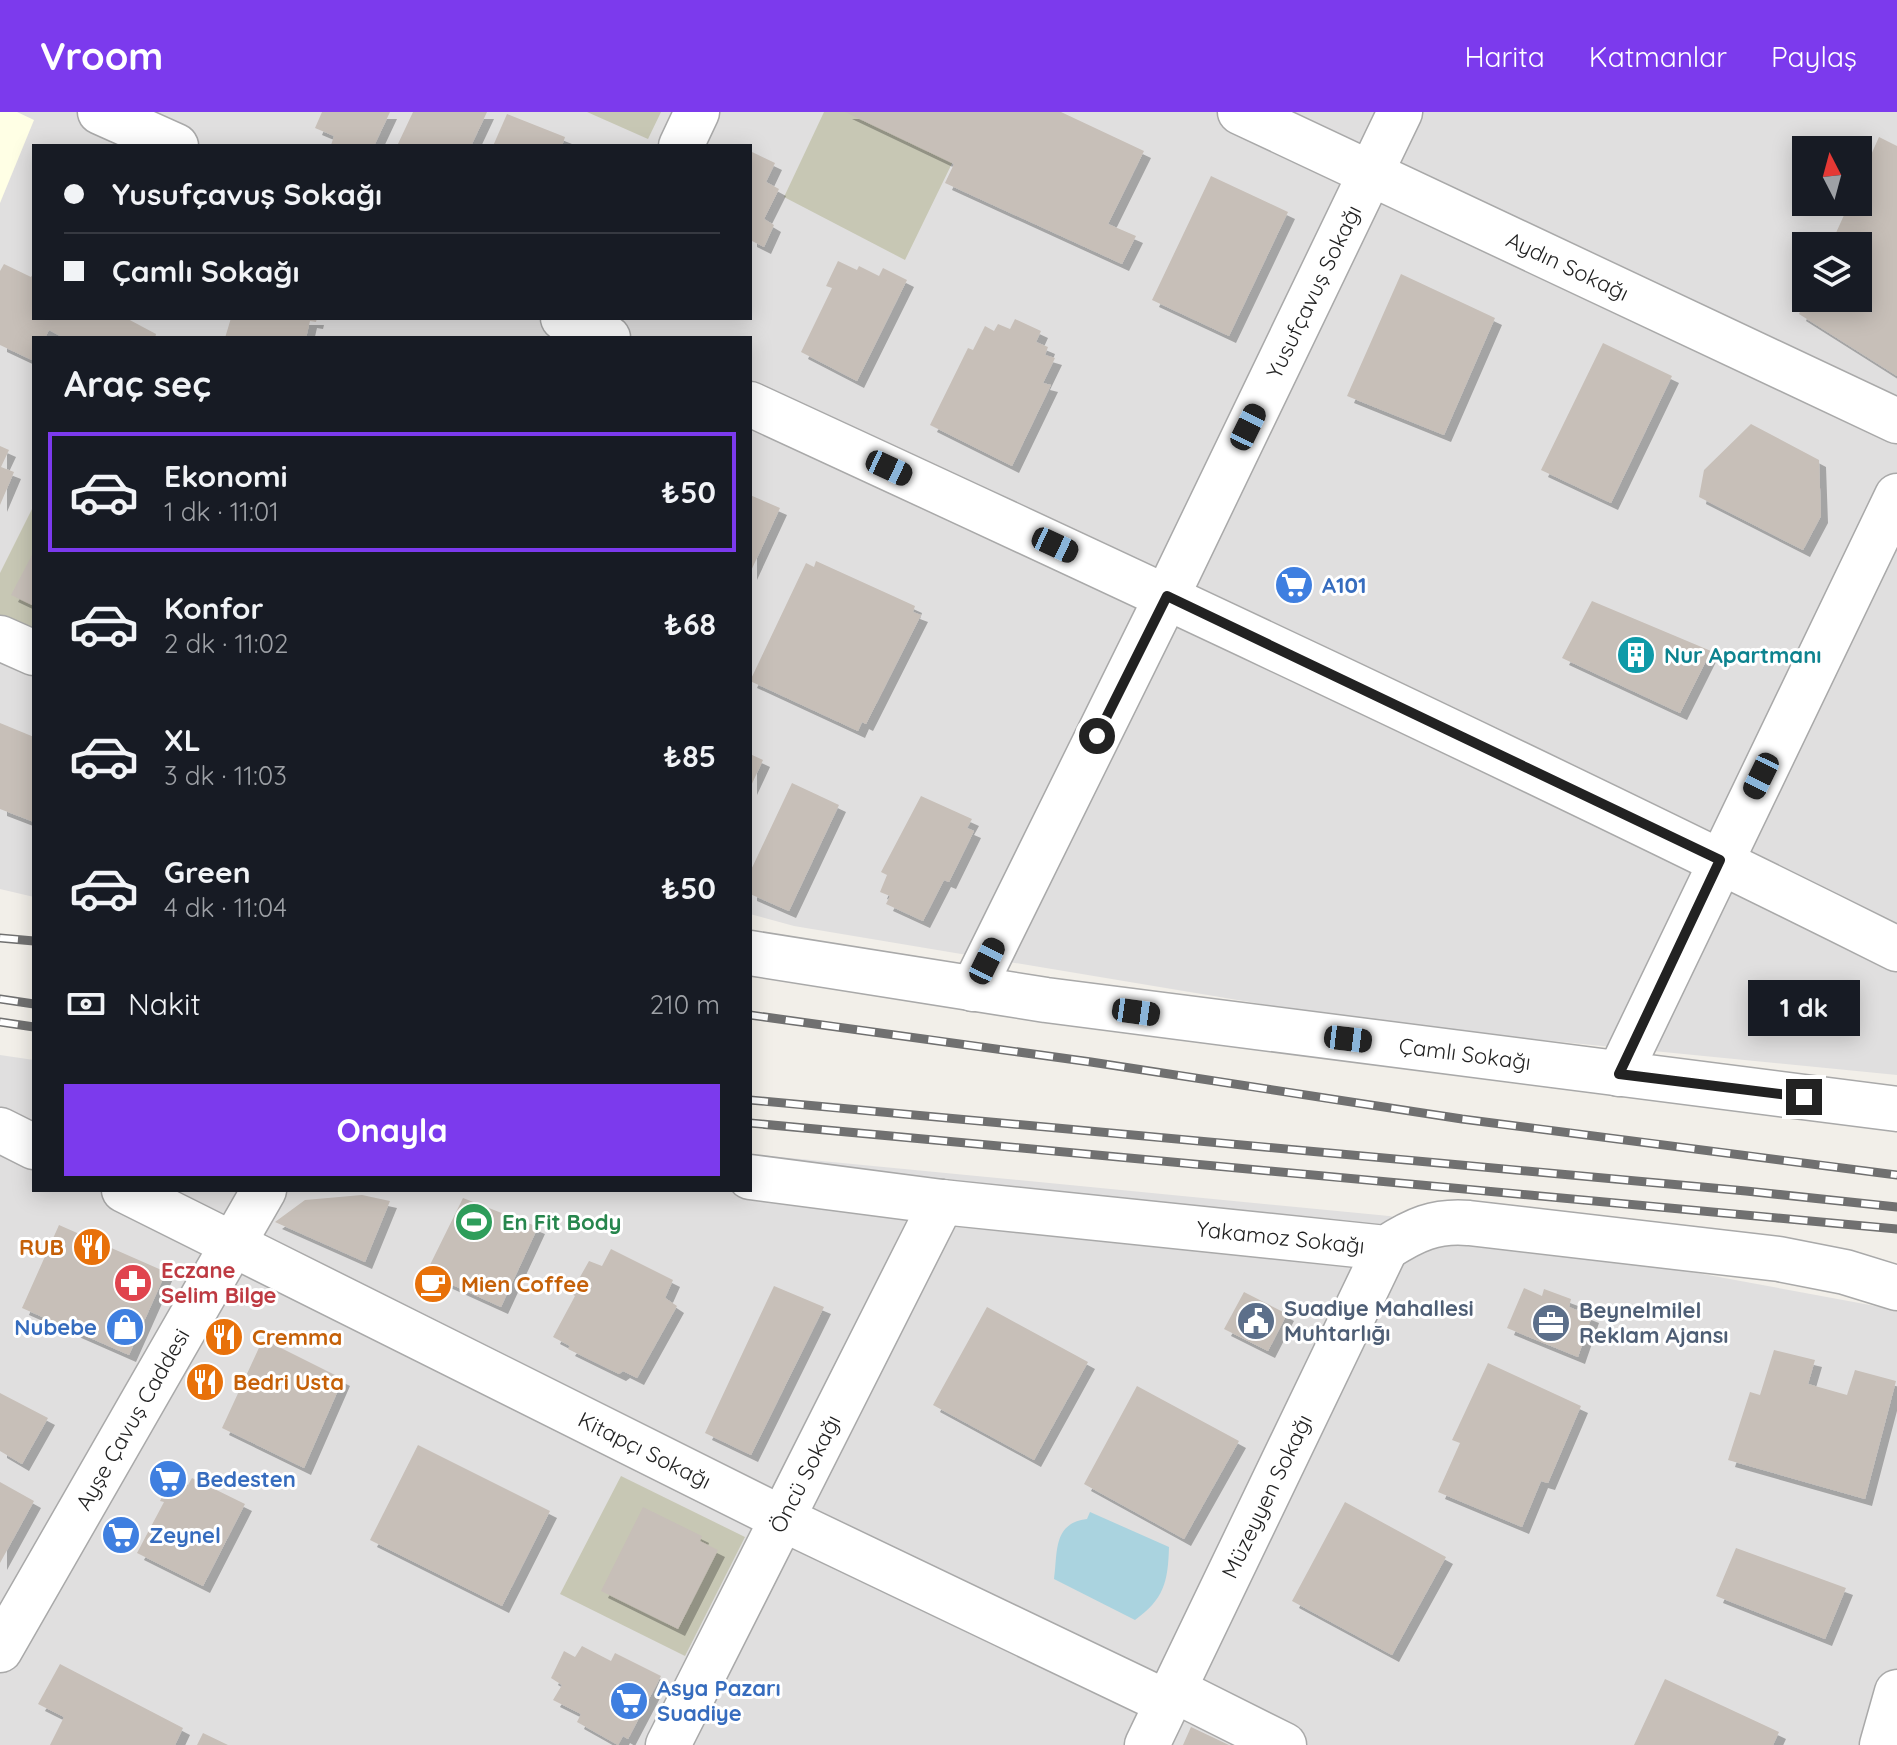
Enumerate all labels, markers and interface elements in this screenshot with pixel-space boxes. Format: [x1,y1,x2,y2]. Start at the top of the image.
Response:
text: Vroom [40,32,163,80]
text: Harita [1464,39,1545,74]
text: Katmanlar [1589,39,1727,74]
text: Paylaş [1771,39,1857,74]
north arrow [1792,136,1872,216]
map controls [1792,136,1872,312]
text: Yusufçavuş Sokağı [112,175,382,213]
street label: Yusufçavuş Sokağı [1260,200,1367,383]
street label: Aydın Sokağı [1502,225,1633,307]
button: layers [1792,232,1872,312]
text: Çamlı Sokağı [112,252,300,290]
text: Araç seç [64,361,211,406]
car [1227,400,1269,454]
car [862,447,916,489]
icon: car [68,456,140,528]
text: Ekonomi [164,457,288,495]
text: ₺50 [661,473,716,511]
text: 1 dk · 11:01 [164,495,279,528]
car [1028,524,1082,566]
supermarket icon: A101 [1273,564,1315,606]
place label: A101 [1322,571,1367,599]
icon: car [68,588,140,660]
text: Konfor [164,589,264,627]
text: ₺68 [664,605,716,643]
text: 2 dk · 11:02 [164,627,288,660]
building icon: Nur Apartmanı [1615,634,1657,676]
place label: Nur Apartmanı [1664,641,1821,669]
route start [1079,718,1115,754]
icon: car [68,720,140,792]
text: XL [164,721,201,759]
text: ₺85 [663,737,716,775]
car [1740,749,1782,803]
text: 3 dk · 11:03 [164,759,287,792]
icon: car [68,852,140,924]
text: Green [164,853,251,891]
text: ₺50 [661,869,716,907]
text: 4 dk · 11:04 [164,891,287,924]
car [966,934,1008,988]
callout: 1 dk [1748,981,1860,1037]
icon: cash [64,982,108,1026]
text: Nakit [128,985,201,1023]
text: 210 m [650,988,720,1021]
text: 1 dk [1780,991,1828,1024]
car [1111,997,1161,1027]
car [1323,1024,1373,1054]
street label: Çamlı Sokağı [1397,1031,1532,1076]
route end [1786,1079,1822,1115]
button: Onayla [64,1084,720,1176]
sports icon: En Fit Body [453,1201,495,1243]
place label: En Fit Body [502,1208,621,1236]
street label: Yakamoz Sokağı [1195,1214,1366,1260]
restaurant icon: RUB [71,1226,113,1268]
place label: RUB [19,1233,64,1261]
place label: Eczane Selim Bilge [161,1256,277,1309]
pharmacy icon: Eczane Selim Bilge [112,1262,154,1304]
cafe icon: Mien Coffee [412,1263,454,1305]
place label: Mien Coffee [461,1270,589,1298]
place label: Suadiye Mahallesi Muhtarlığı [1284,1294,1474,1347]
place label: Beynelmilel Reklam Ajansı [1579,1296,1728,1349]
public building icon: Suadiye Mahallesi Muhtarlığı [1235,1300,1277,1342]
office icon: Beynelmilel Reklam Ajansı [1530,1302,1572,1344]
shop icon: Nubebe [104,1306,146,1348]
place label: Nubebe [14,1313,97,1341]
restaurant icon: Cremma [203,1316,245,1358]
place label: Cremma [252,1323,342,1351]
street label: Ayşe Çavuş Caddesi [69,1324,196,1515]
restaurant icon: Bedri Usta [184,1361,226,1403]
place label: Bedri Usta [233,1368,344,1396]
street label: Kitapçı Sokağı [574,1405,716,1495]
street label: Öncü Sokağı [763,1410,846,1537]
street label: Müzeyyen Sokağı [1215,1410,1318,1583]
supermarket icon: Bedesten [147,1458,189,1500]
place label: Bedesten [196,1465,296,1493]
supermarket icon: Zeynel [100,1514,142,1556]
place label: Zeynel [149,1521,221,1549]
place label: Asya Pazarı Suadiye [657,1674,781,1727]
supermarket icon: Asya Pazarı Suadiye [608,1680,650,1722]

